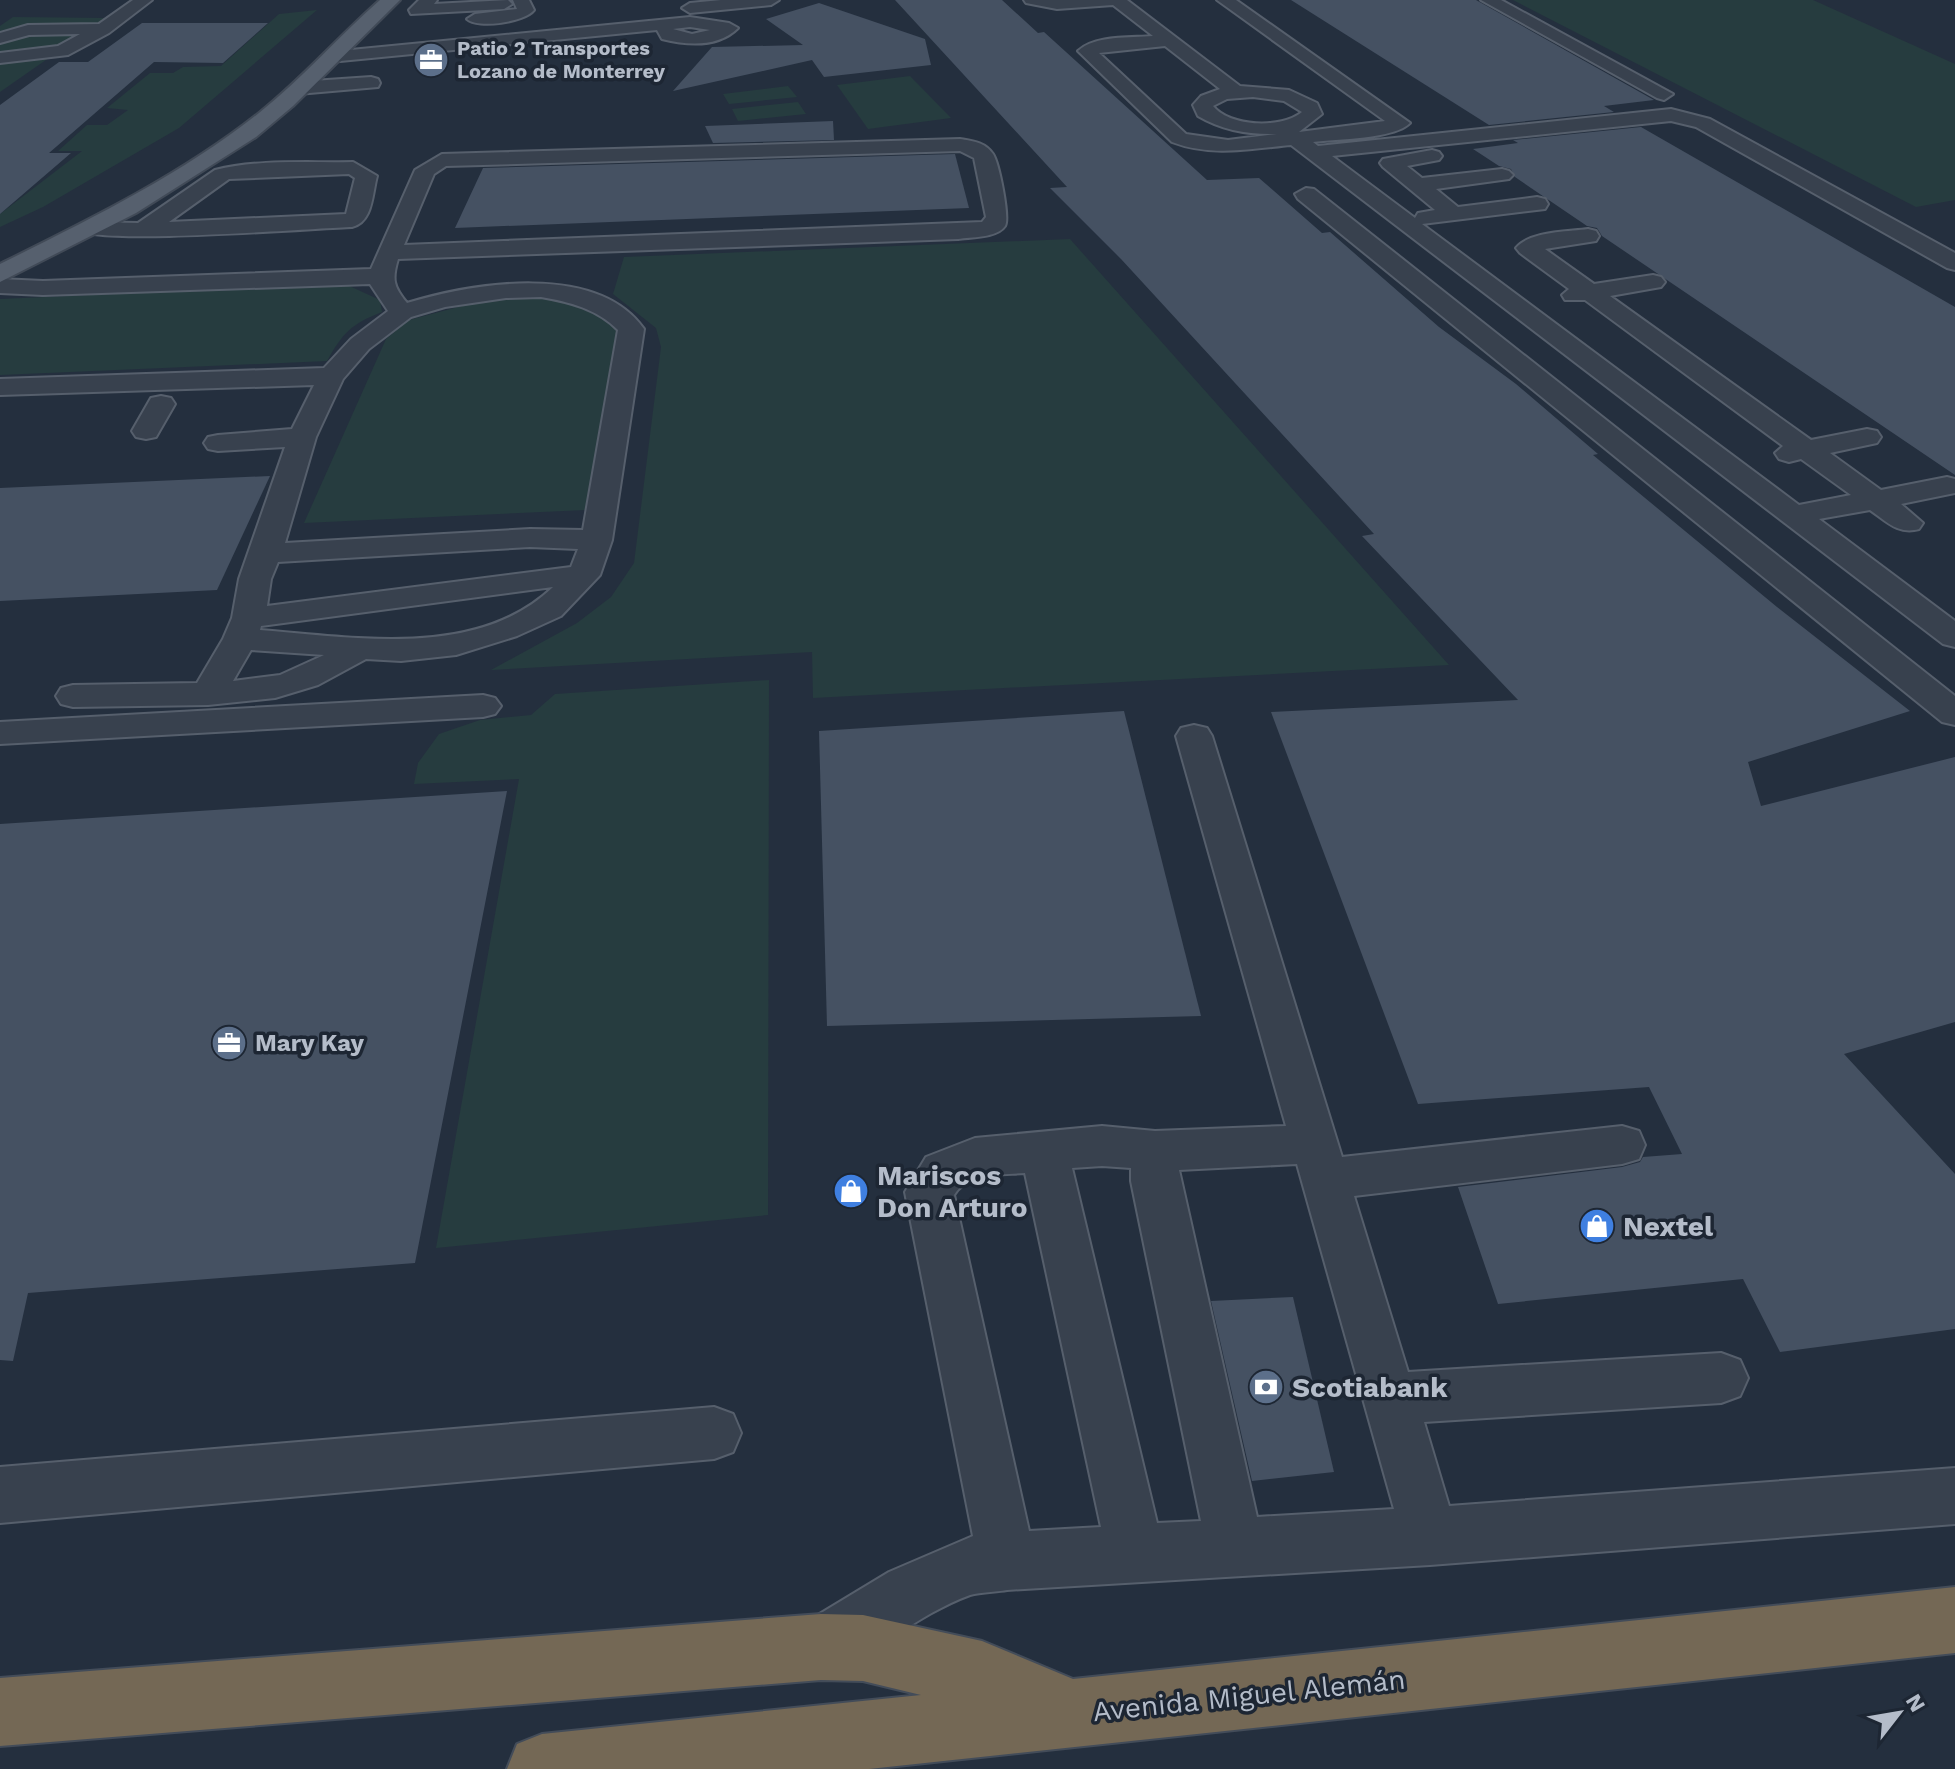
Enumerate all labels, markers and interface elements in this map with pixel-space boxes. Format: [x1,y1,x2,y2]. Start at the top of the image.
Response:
place label: Patio 2 Transportes Lozano de Monterrey [457,36,666,83]
office icon: Patio 2 Transportes Lozano de Monterrey [412,41,450,79]
office icon: Mary Kay [210,1024,248,1062]
place label: Mary Kay [255,1029,364,1057]
place label: Mariscos Don Arturo [877,1159,1028,1224]
shop icon: Mariscos Don Arturo [832,1172,870,1210]
shop icon: Nextel [1578,1207,1616,1245]
place label: Nextel [1623,1210,1714,1243]
bank icon: Scotiabank [1247,1368,1285,1406]
place label: Scotiabank [1292,1371,1448,1404]
street label: Avenida Miguel Alemán [1091,1663,1407,1728]
north arrow [1859,1673,1939,1753]
text: N [1901,1690,1931,1716]

